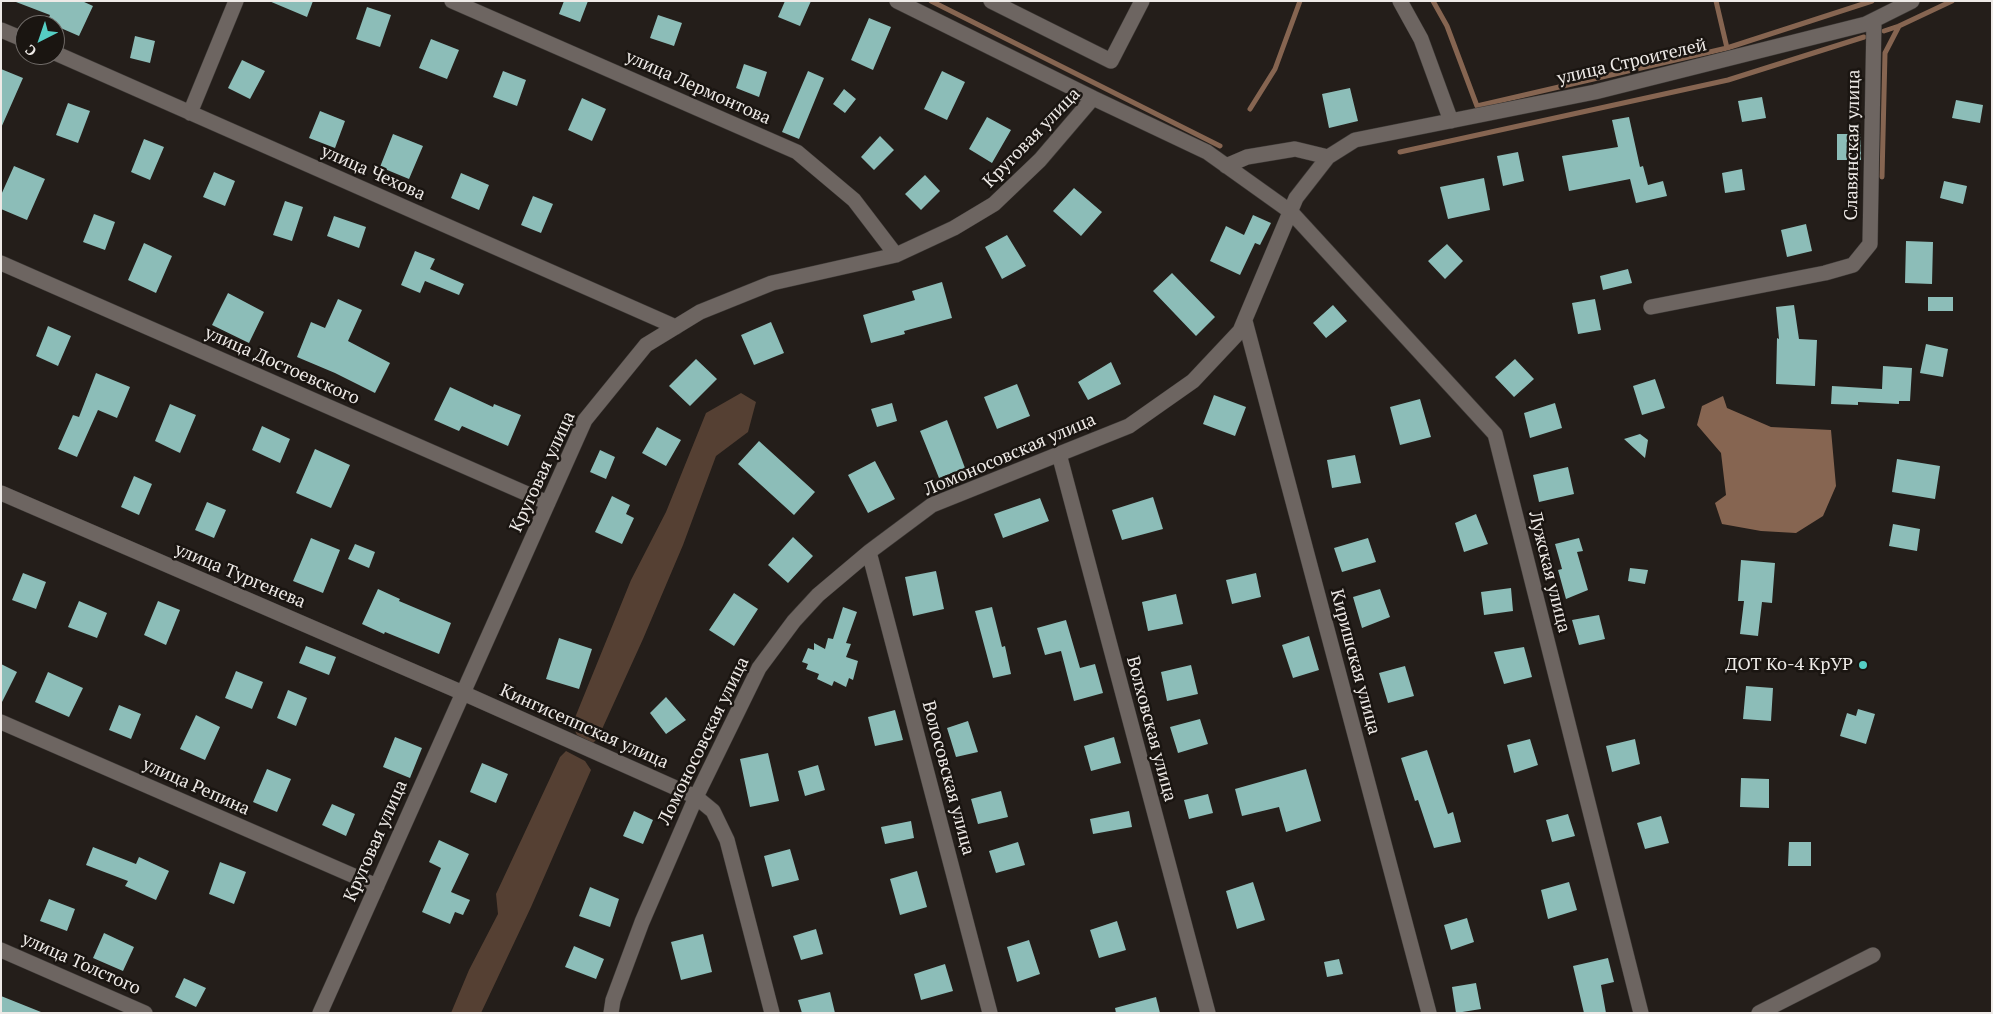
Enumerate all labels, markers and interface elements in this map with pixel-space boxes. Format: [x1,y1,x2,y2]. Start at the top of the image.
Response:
north arrow [15,15,65,65]
street label: улица Строителей [1555,34,1709,90]
text: С [21,41,40,61]
street label: улица Лермонтова [622,46,774,130]
street label: Славянская улица [1841,69,1865,221]
street label: Круговая улица [979,84,1085,192]
street label: улица Чехова [318,140,428,206]
street label: улица Достоевского [201,322,363,410]
street label: Круговая улица [506,408,580,536]
street label: Ломоносовская улица [921,409,1099,501]
street label: Лужская улица [1523,509,1575,635]
street label: улица Тургенева [171,539,309,613]
street label: Киришская улица [1325,587,1385,737]
street label: Ломоносовская улица [654,654,754,828]
street label: Волховская улица [1121,654,1181,804]
place label: ДОТ Ко-4 КрУР [1725,654,1853,676]
marker: ДОТ Ко-4 КрУР [1857,659,1869,671]
street label: Кингисеппская улица [496,680,672,774]
street label: Волосовская улица [917,699,979,857]
street label: улица Репина [139,754,253,820]
street label: Круговая улица [340,777,412,905]
street label: улица Толстого [18,928,144,1000]

